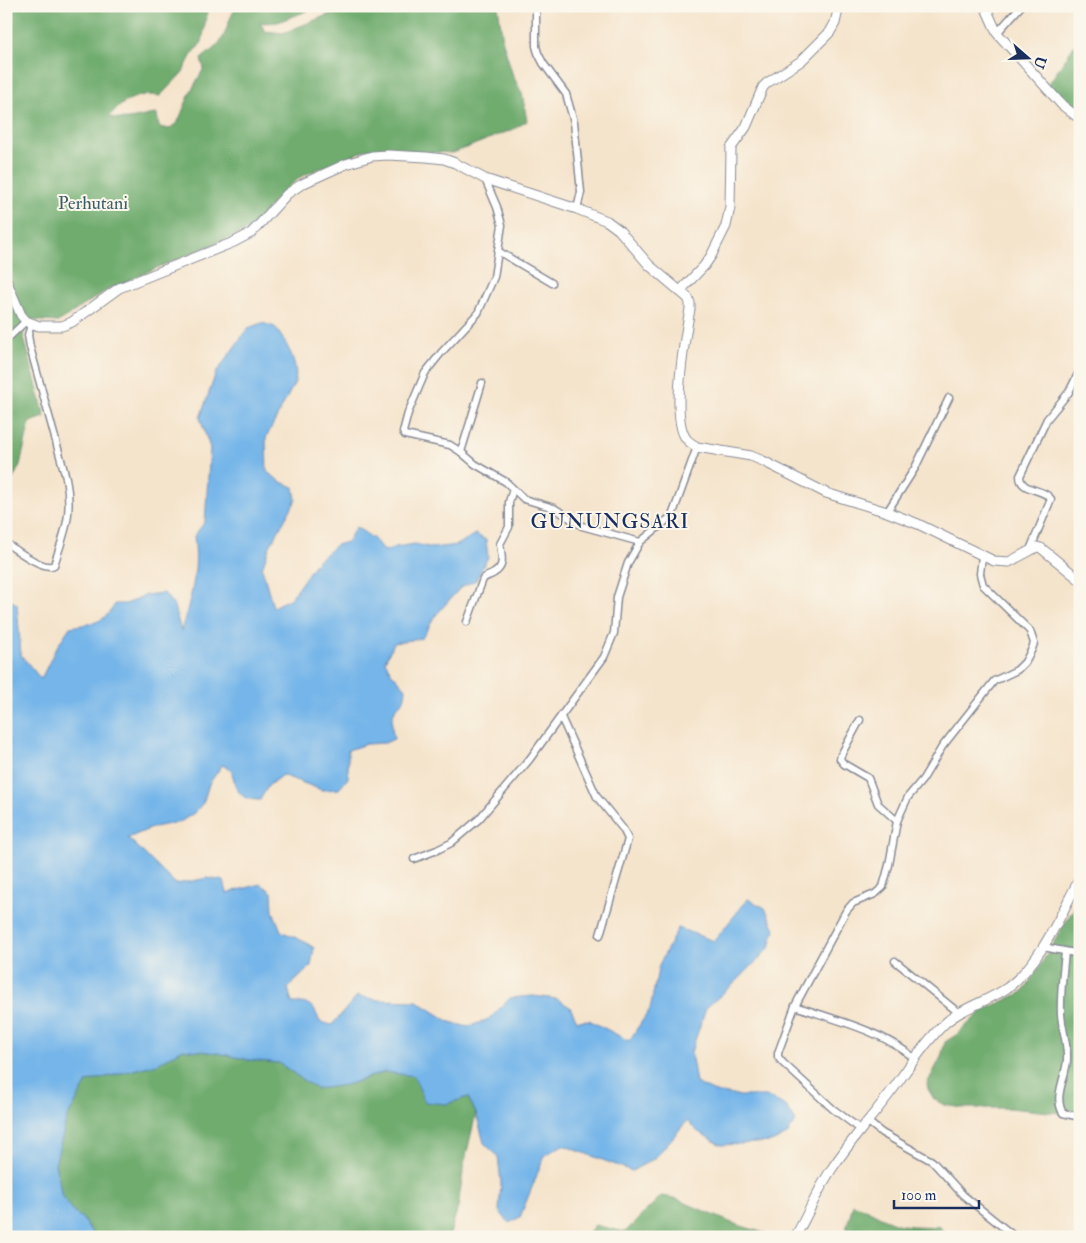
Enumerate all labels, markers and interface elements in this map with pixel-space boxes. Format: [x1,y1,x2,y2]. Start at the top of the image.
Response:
north arrow [1004,32,1054,82]
text: U [1030,54,1050,71]
park label: Perhutani [58,192,128,215]
district label: GUNUNGSARI [531,509,689,534]
scale bar [894,1178,978,1210]
text: 100 m [901,1186,937,1205]

